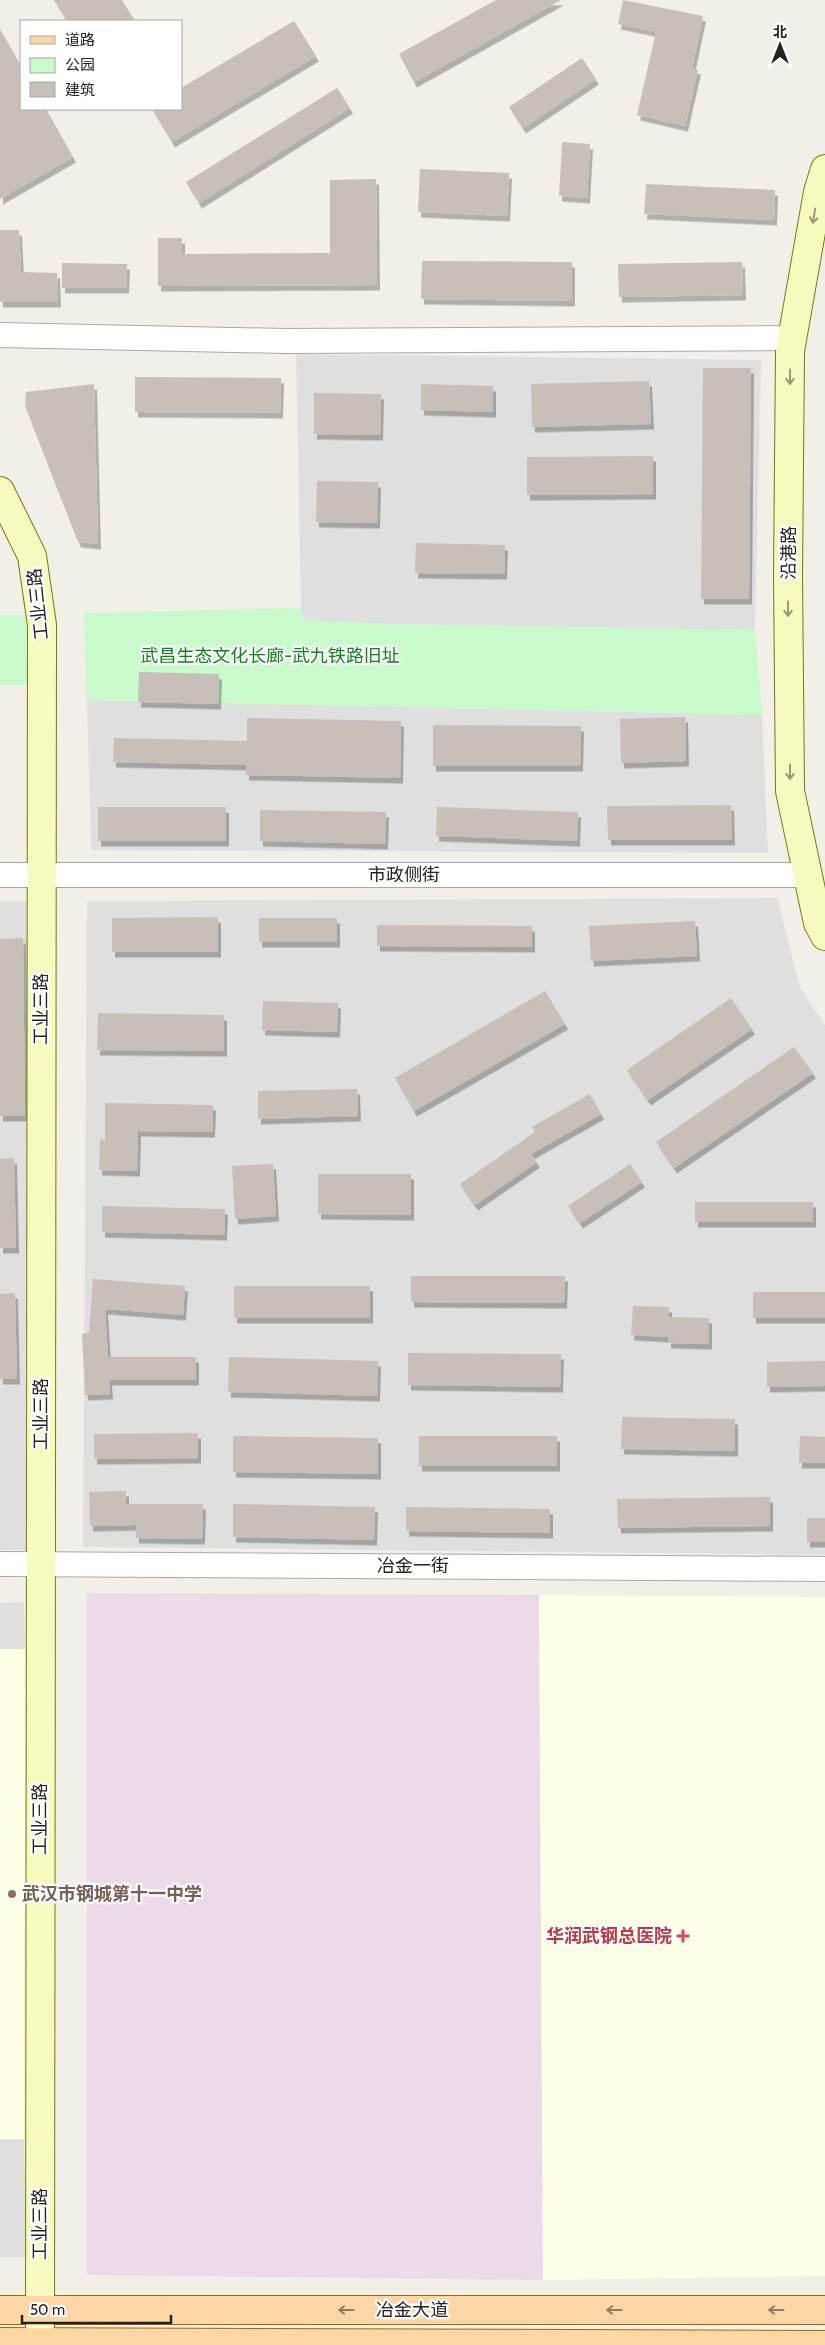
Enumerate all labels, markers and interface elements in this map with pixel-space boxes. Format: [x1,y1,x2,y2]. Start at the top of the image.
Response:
legend [20,20,182,110]
north arrow [755,20,805,70]
text: 北 [773,23,787,41]
text: 道路 [65,31,95,49]
text: 公园 [65,56,95,74]
text: 建筑 [65,81,95,99]
one-way arrow [808,208,818,224]
one-way arrow [785,368,795,385]
street label: 沿港路 [778,526,800,580]
street label: 工业三路 [23,567,53,641]
one-way arrow [784,601,793,617]
park label: 武昌生态文化长廊-武九铁路旧址 [140,645,400,667]
one-way arrow [785,764,795,780]
street label: 市政侧街 [368,864,440,886]
street label: 工业三路 [30,973,52,1045]
street label: 工业三路 [30,1378,52,1450]
street label: 冶金一街 [377,1555,449,1577]
street label: 工业三路 [29,1783,51,1855]
place label: 武汉市钢城第十一中学 [22,1883,202,1905]
marker: 武汉市钢城第十一中学 [6,1888,18,1900]
place label: 华润武钢总医院 [546,1925,672,1947]
marker: 华润武钢总医院 [676,1929,690,1943]
street label: 工业三路 [29,2188,51,2260]
scale bar [22,2292,171,2324]
street label: 冶金大道 [376,2299,448,2321]
text: 50 m [30,2301,65,2319]
one-way arrow [339,2305,355,2315]
one-way arrow [606,2305,622,2315]
one-way arrow [769,2305,785,2315]

